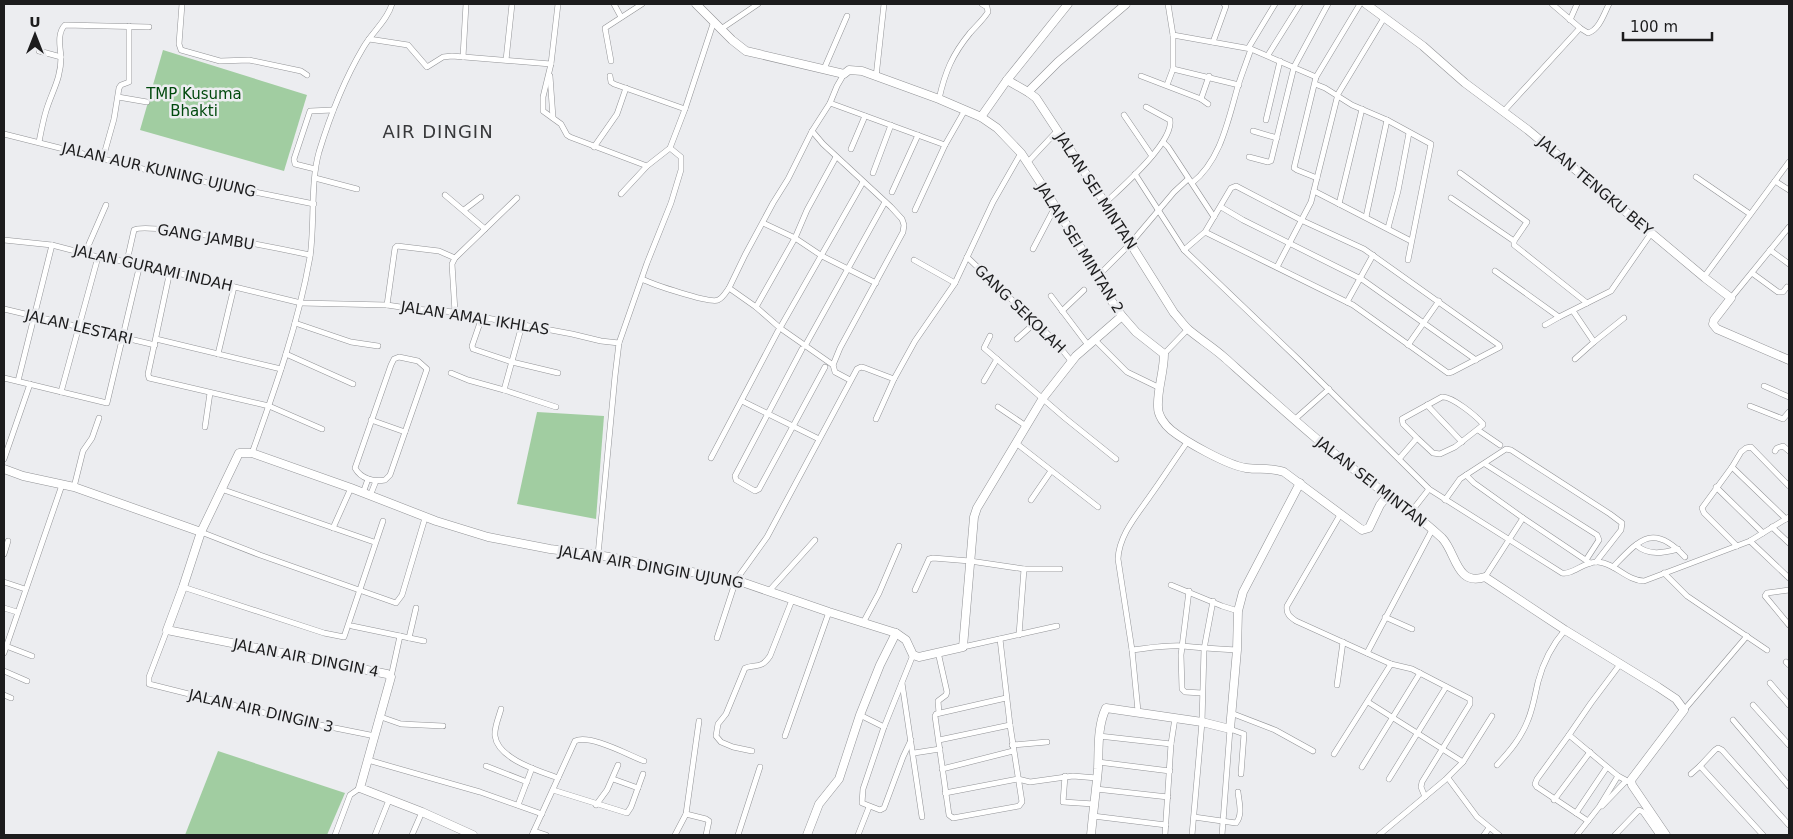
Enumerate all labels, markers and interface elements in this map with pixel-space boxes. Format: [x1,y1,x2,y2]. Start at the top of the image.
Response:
north arrow [10,10,60,60]
scale bar [1623,10,1712,42]
text: U [29,14,41,30]
text: 100 m [1630,18,1678,36]
park label: TMP Kusuma Bhakti [145,85,242,120]
district label: AIR DINGIN [382,121,494,142]
street label: JALAN SEI MINTAN [1051,128,1140,253]
street label: JALAN TENGKU BEY [1533,132,1657,240]
street label: JALAN AUR KUNING UJUNG [59,139,258,201]
street label: JALAN SEI MINTAN 2 [1032,179,1127,316]
street label: GANG JAMBU [156,220,256,254]
street label: JALAN GURAMI INDAH [71,241,234,295]
street label: GANG SEKOLAH [971,261,1069,357]
street label: JALAN AMAL IKHLAS [399,297,550,339]
street label: JALAN LESTARI [22,306,135,348]
street label: JALAN SEI MINTAN [1311,433,1430,531]
street label: JALAN AIR DINGIN UJUNG [556,542,745,592]
street label: JALAN AIR DINGIN 4 [231,635,380,681]
street label: JALAN AIR DINGIN 3 [186,685,335,736]

